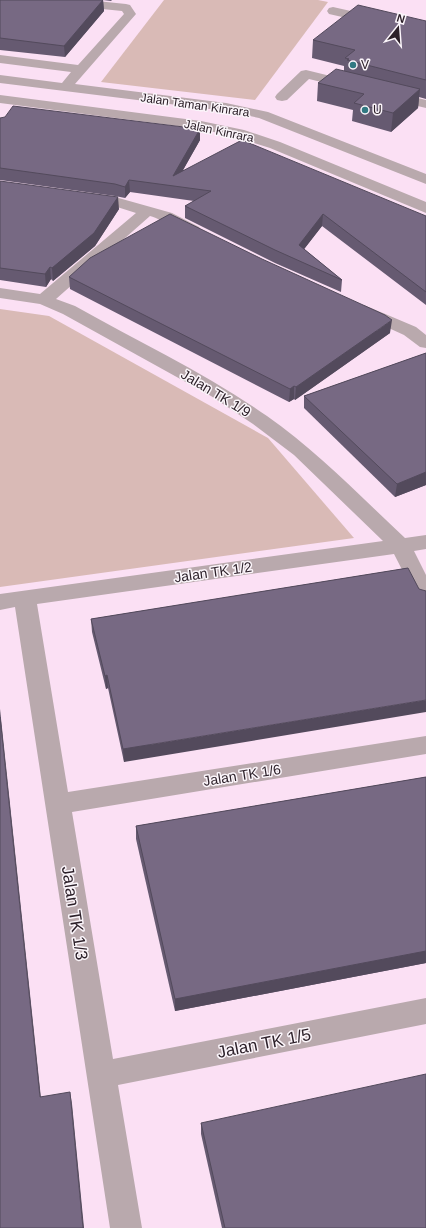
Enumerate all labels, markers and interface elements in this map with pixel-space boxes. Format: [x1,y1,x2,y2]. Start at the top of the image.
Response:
north arrow [378,8,418,48]
text: N [395,12,407,25]
place label: V [361,58,369,72]
marker: V [348,60,358,70]
street label: Jalan Taman Kinrara [140,90,251,120]
place label: U [373,103,382,117]
marker: U [360,105,370,115]
street label: Jalan Kinrara [183,117,255,145]
street label: Jalan TK 1/9 [178,366,254,420]
street label: Jalan TK 1/2 [173,559,253,585]
street label: Jalan TK 1/6 [202,761,282,789]
street label: Jalan TK 1/3 [58,865,91,962]
street label: Jalan TK 1/5 [216,1025,313,1062]

